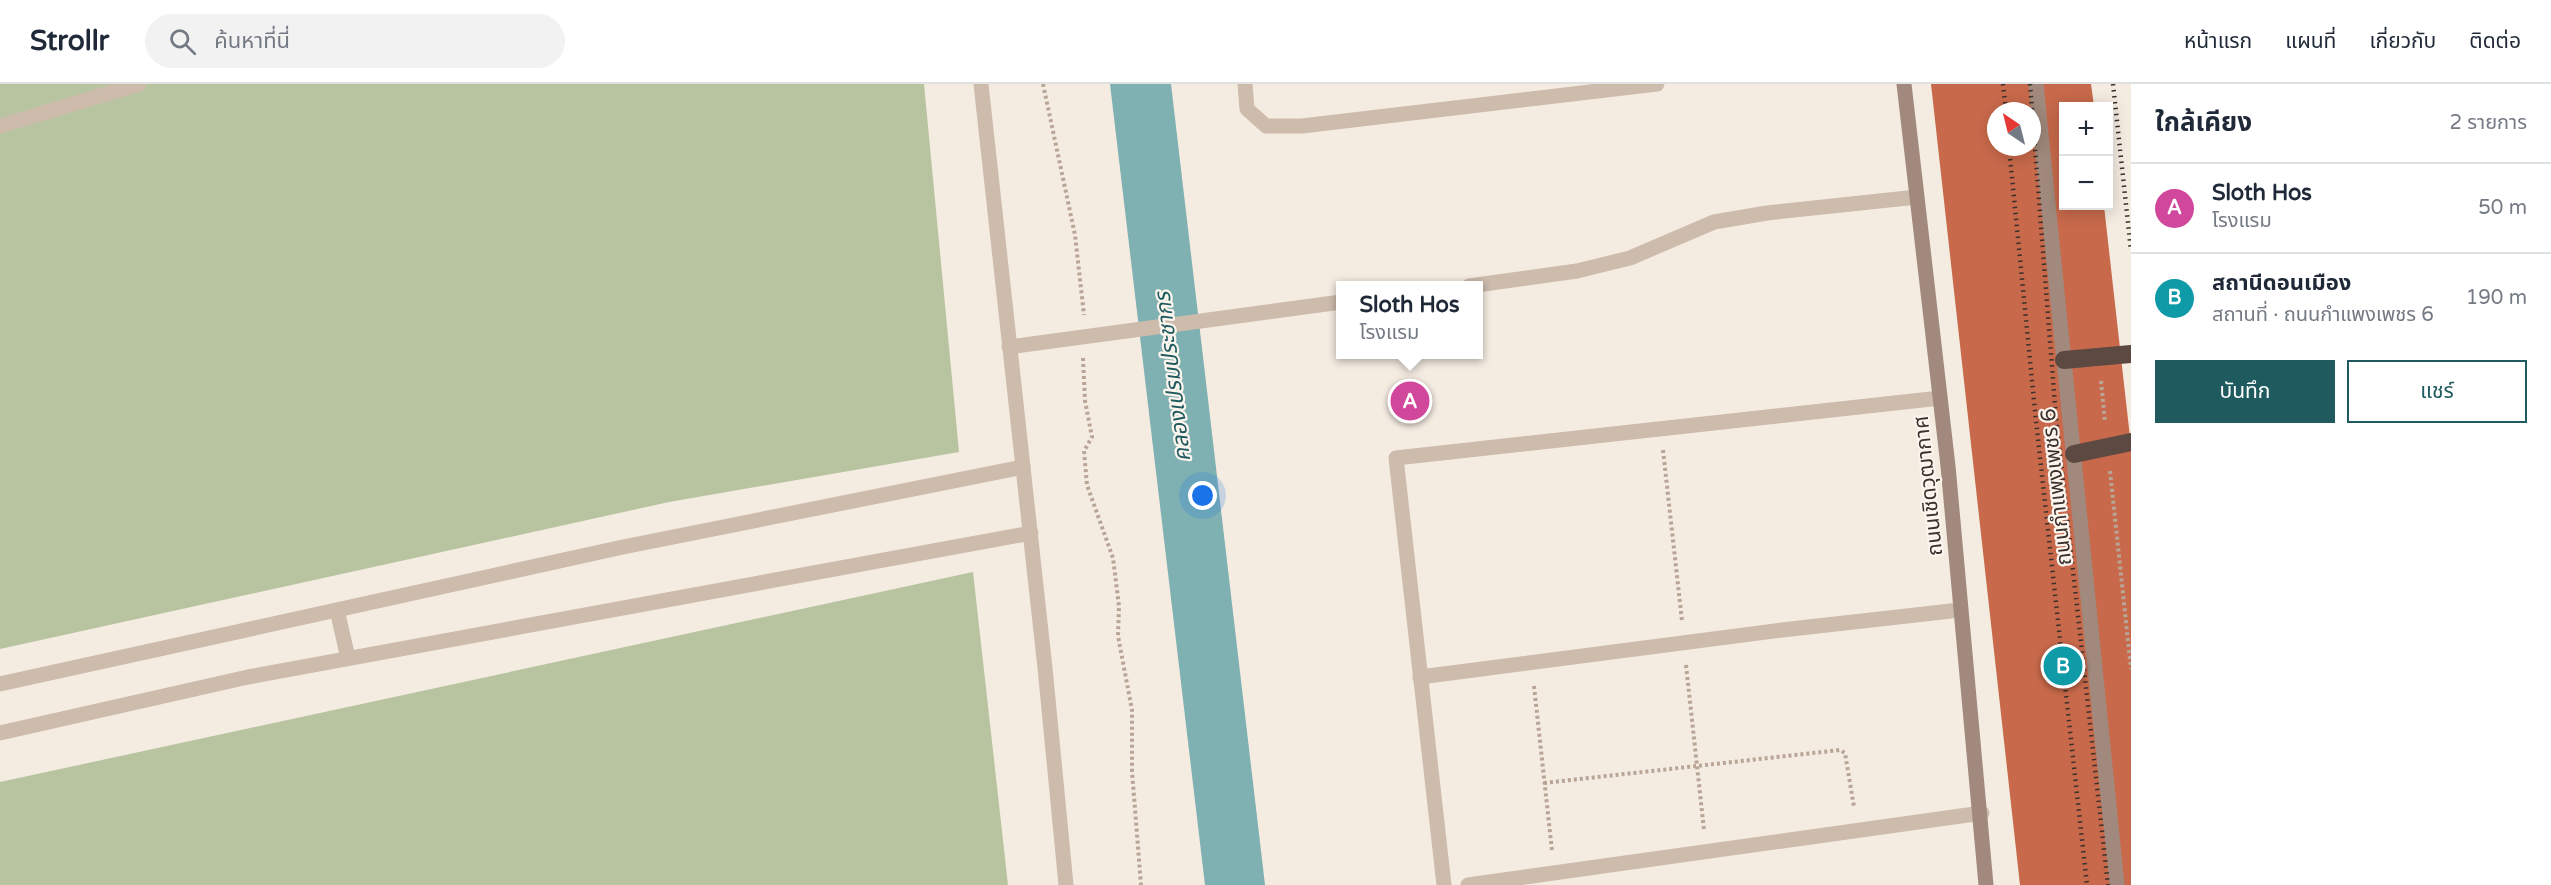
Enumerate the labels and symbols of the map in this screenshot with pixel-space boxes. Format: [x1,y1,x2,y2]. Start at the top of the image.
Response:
north arrow [1987,102,2041,156]
water label: คลองเปรมประชากร [1149,288,1196,463]
pin: A [1390,378,1430,424]
street label: ถนนกำแพงเพชร 6 [2036,407,2077,567]
street label: ถนนเชิดวุฒากาศ [1909,415,1948,557]
your location [1188,481,1217,510]
pin: B [2044,644,2082,688]

